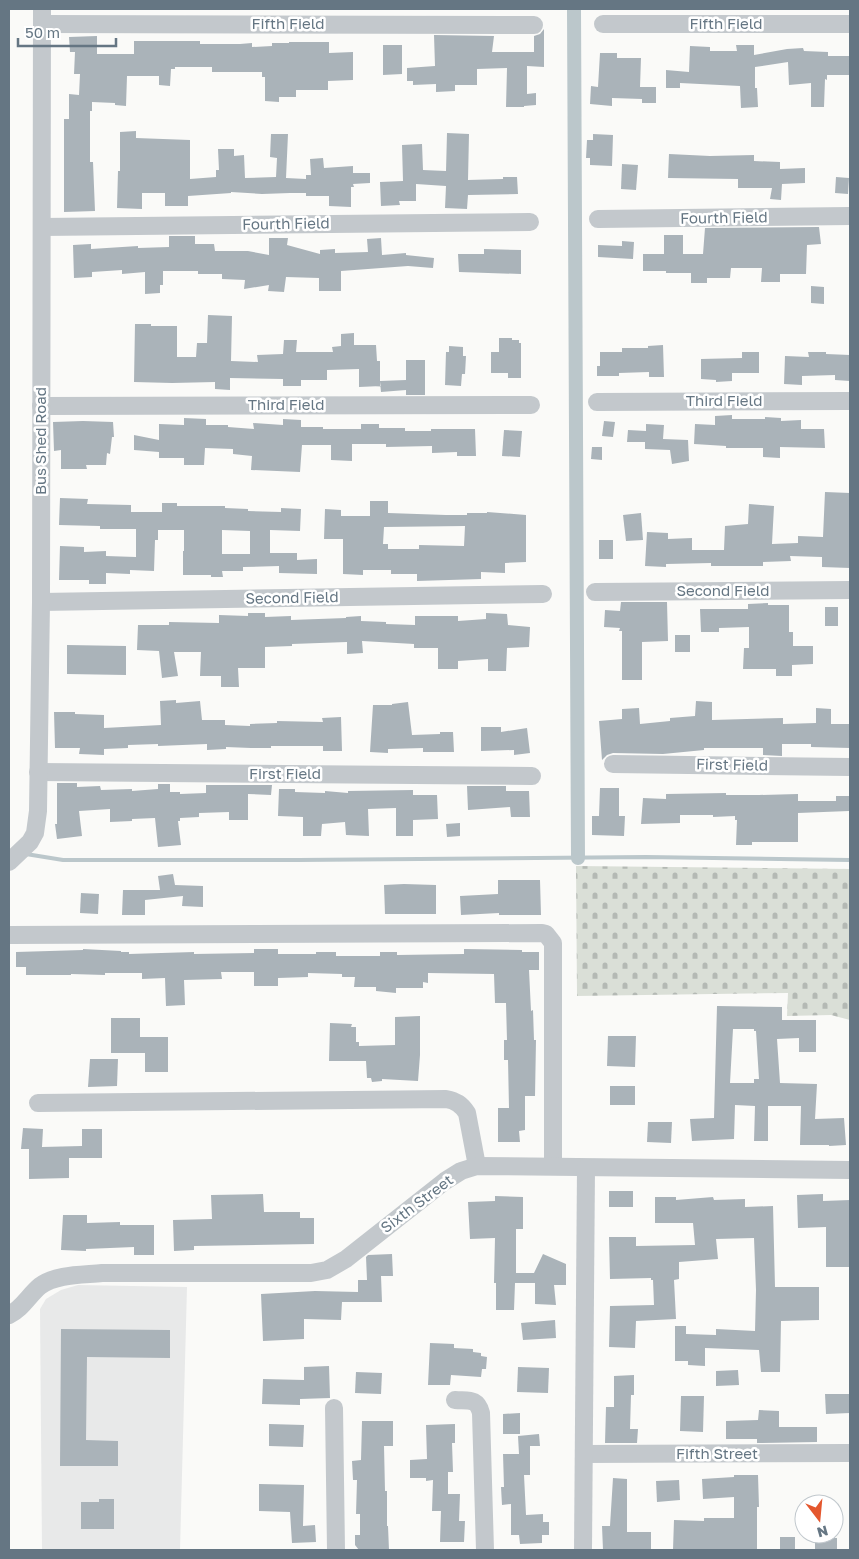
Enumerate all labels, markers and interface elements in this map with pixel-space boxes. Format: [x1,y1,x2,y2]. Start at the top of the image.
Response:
street label: Fifth Field [251,14,325,32]
street label: Fifth Field [689,14,763,32]
scale bar [18,15,115,47]
text: 50 m [25,23,60,41]
street label: Fourth Field [680,207,768,227]
street label: Fourth Field [242,213,330,233]
street label: Bus Shed Road [31,387,49,495]
street label: Third Field [686,391,762,409]
street label: Third Field [248,395,324,413]
street label: Second Field [676,581,770,599]
street label: Second Field [245,587,339,607]
street label: First Field [696,754,768,774]
street label: First Field [249,764,321,782]
street label: Sixth Street [377,1170,456,1236]
street label: Fifth Street [676,1444,758,1462]
north arrow [794,1494,844,1544]
text: N [815,1522,830,1542]

